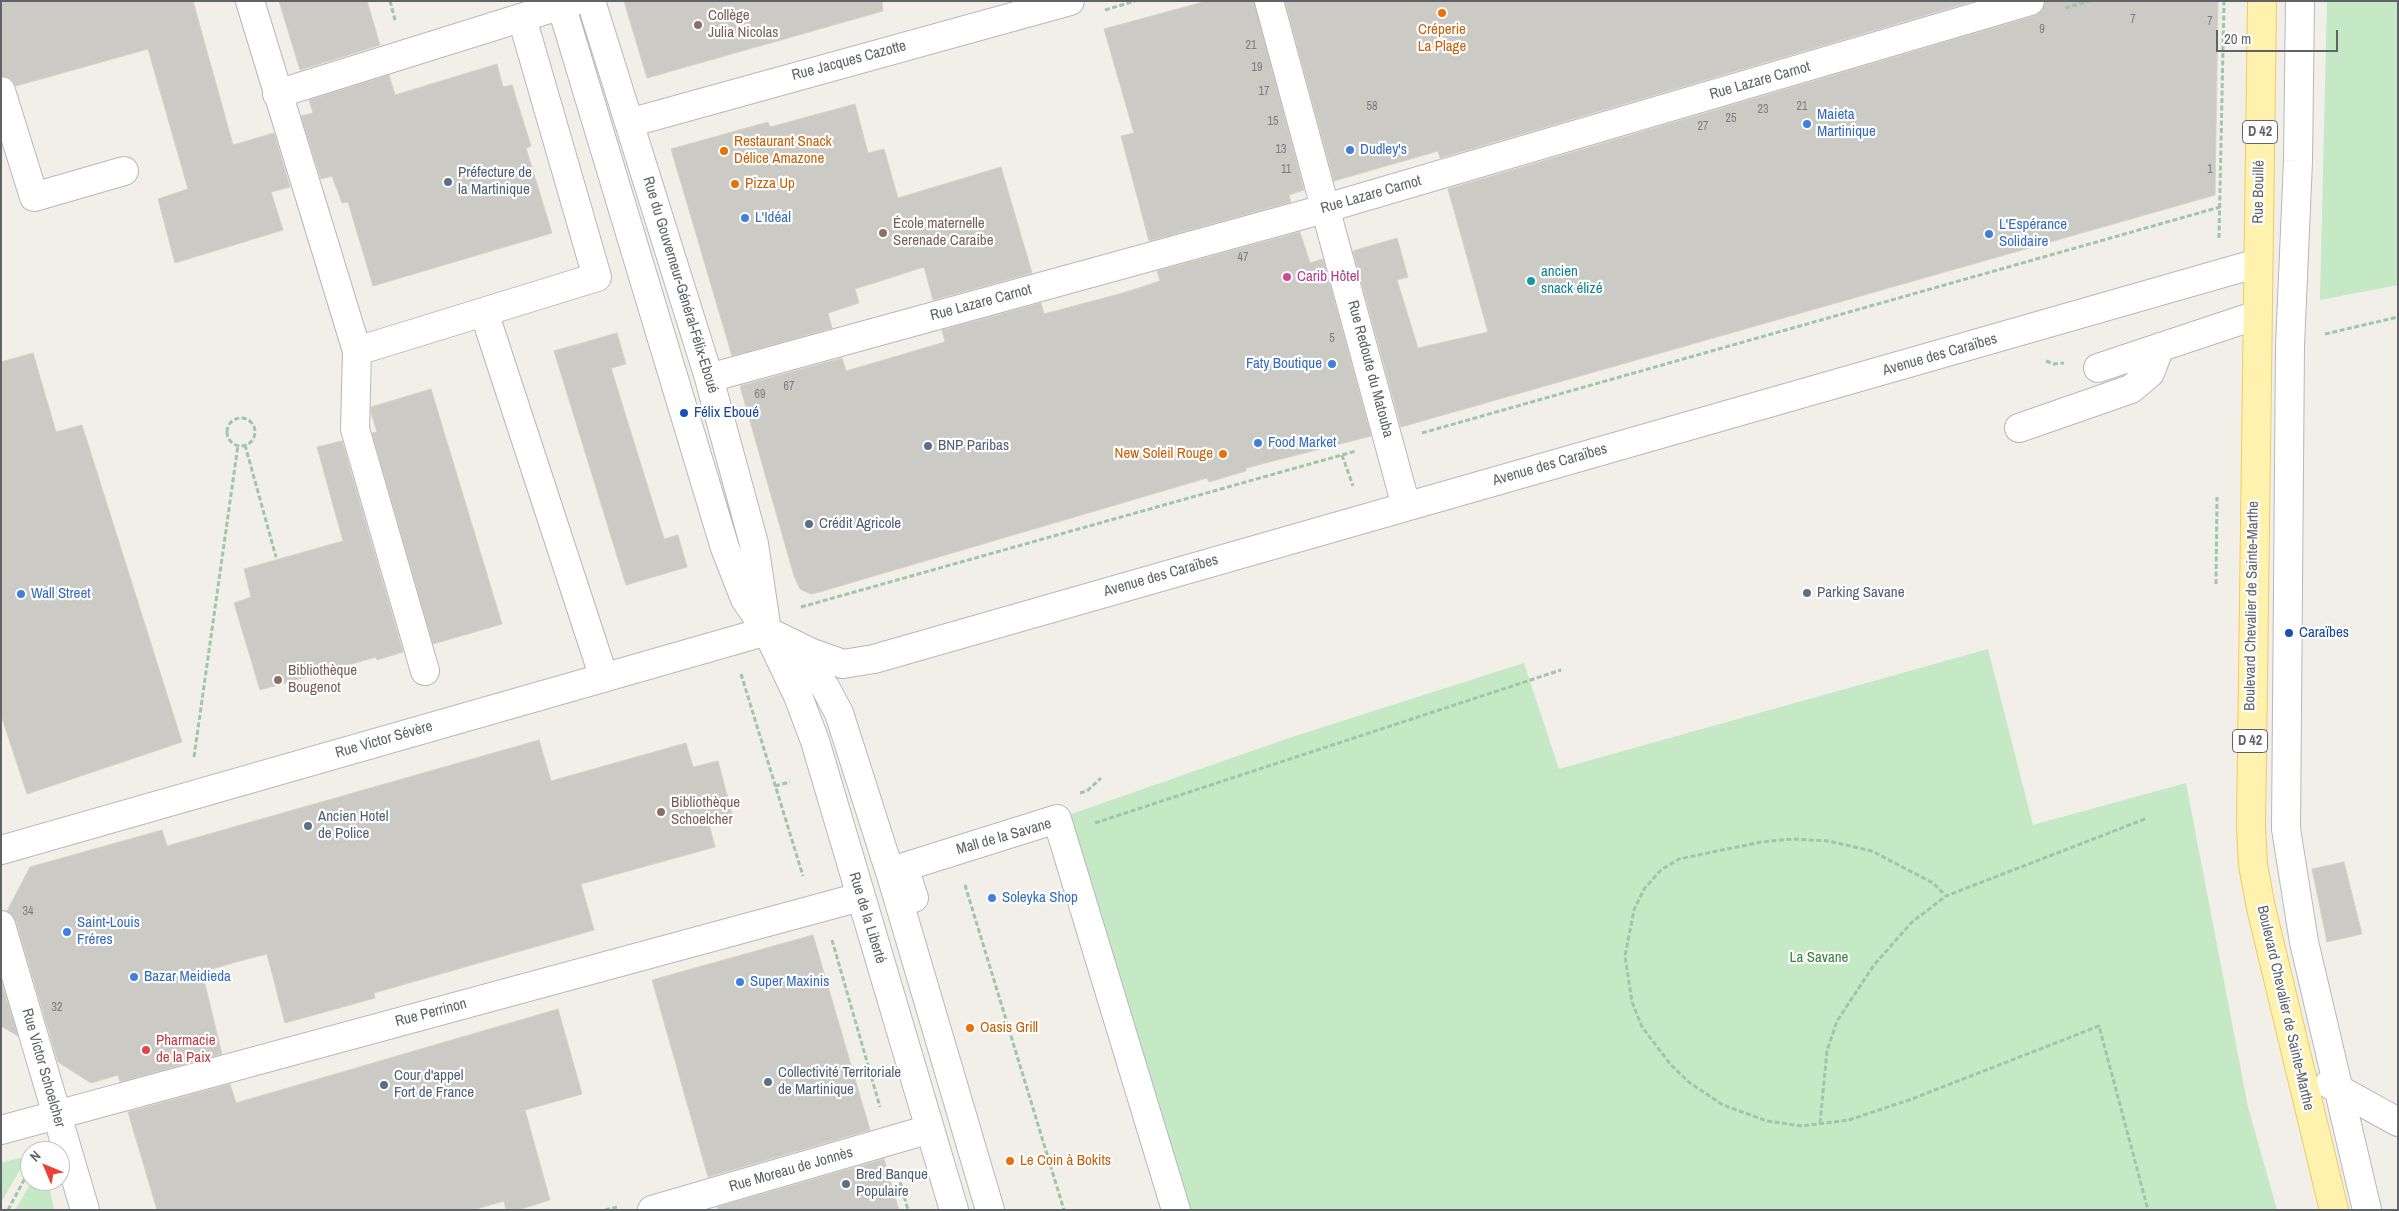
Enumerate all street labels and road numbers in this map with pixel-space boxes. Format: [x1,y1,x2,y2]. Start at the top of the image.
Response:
street label: Rue Jacques Cazotte [790,37,908,85]
street label: Rue Lazare Carnot [1708,58,1812,104]
road number: D 42 [2242,120,2278,144]
street label: Rue Bouillé [2249,160,2269,224]
street label: Rue Lazare Carnot [1319,172,1423,218]
street label: Rue du Gouverneur-Général-Félix-Eboué [638,174,722,396]
street label: Rue Lazare Carnot [928,281,1034,325]
street label: Rue Redoute du Matouba [1343,299,1397,439]
street label: Avenue des Caraïbes [1881,330,1999,380]
street label: Avenue des Caraïbes [1491,440,1609,490]
street label: Boulevard Chevalier de Sainte-Marthe [2241,501,2263,711]
street label: Avenue des Caraïbes [1102,551,1220,601]
street label: Rue Victor Sévère [333,718,435,762]
road number: D 42 [2232,729,2268,752]
street label: Mall de la Savane [955,815,1053,859]
street label: Rue de la Liberté [845,870,889,966]
street label: Boulevard Chevalier de Sainte-Marthe [2253,904,2317,1112]
street label: Rue Perrinon [393,995,469,1031]
street label: Rue Victor Schoelcher [17,1006,69,1130]
street label: Rue Moreau de Jonnès [727,1144,855,1196]

